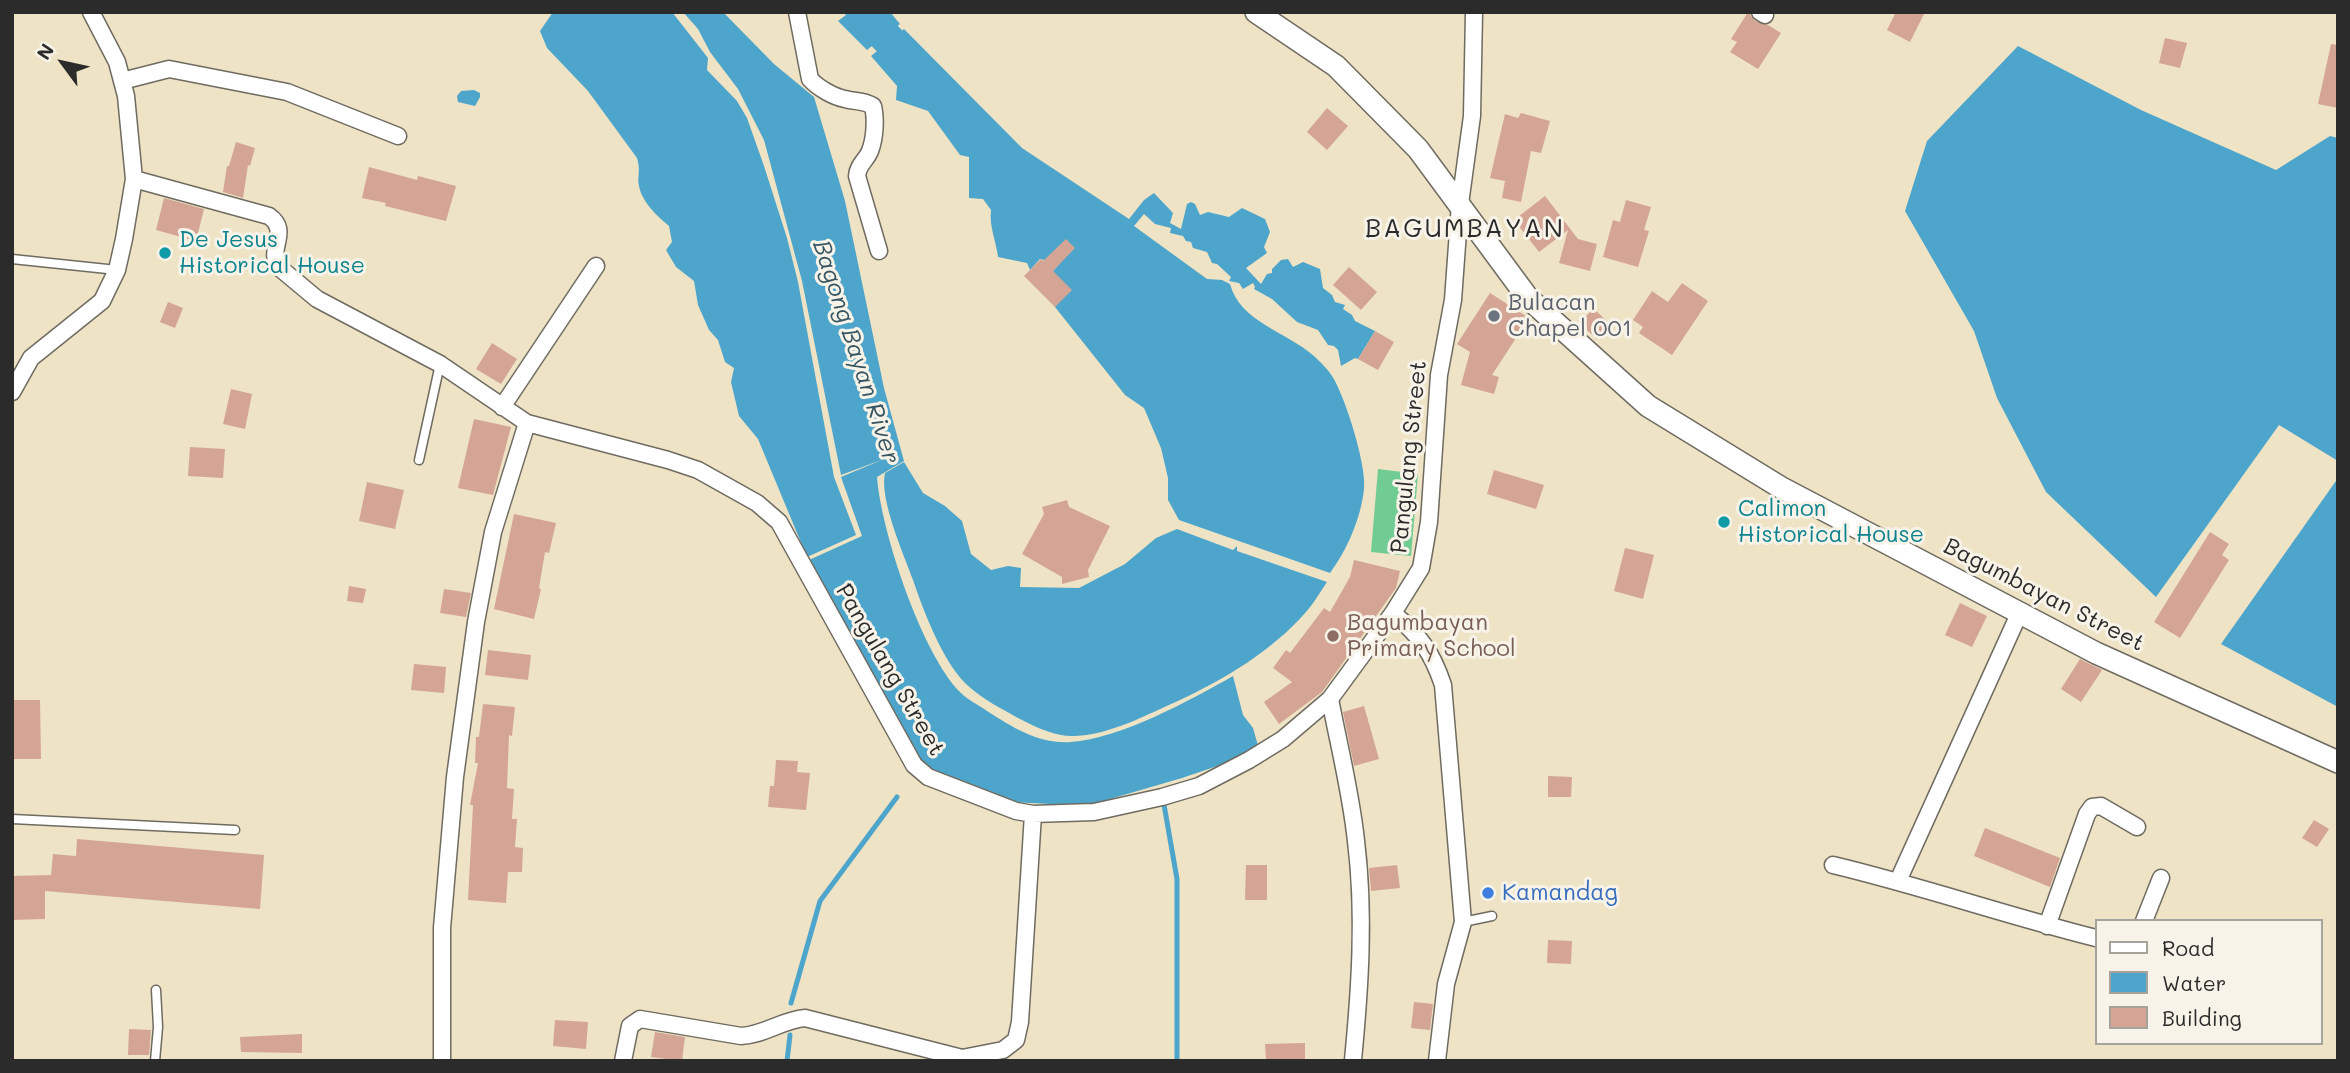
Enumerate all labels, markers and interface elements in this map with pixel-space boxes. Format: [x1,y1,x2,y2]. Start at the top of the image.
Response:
north arrow [28,28,98,98]
text: N [31,38,59,64]
district label: BAGUMBAYAN [1366,213,1564,245]
place label: De Jesus Historical House [179,226,365,280]
water label: Bagong Bayan River [806,236,906,468]
marker: De Jesus Historical House [157,245,173,261]
place label: Bulacan Chapel 001 [1508,289,1632,343]
marker: Bulacan Chapel 001 [1486,308,1502,324]
street label: Pangulang Street [1385,359,1433,555]
place label: Calimon Historical House [1738,495,1924,549]
marker: Calimon Historical House [1716,514,1732,530]
street label: Bagumbayan Street [1939,532,2149,658]
street label: Pangulang Street [830,579,950,761]
place label: Bagumbayan Primary School [1347,609,1516,663]
marker: Bagumbayan Primary School [1325,628,1341,644]
place label: Kamandag [1502,879,1618,907]
marker: Kamandag [1480,885,1496,901]
legend [2094,919,2322,1045]
text: Road [2162,934,2214,961]
text: Water [2162,969,2226,996]
text: Building [2162,1004,2242,1031]

